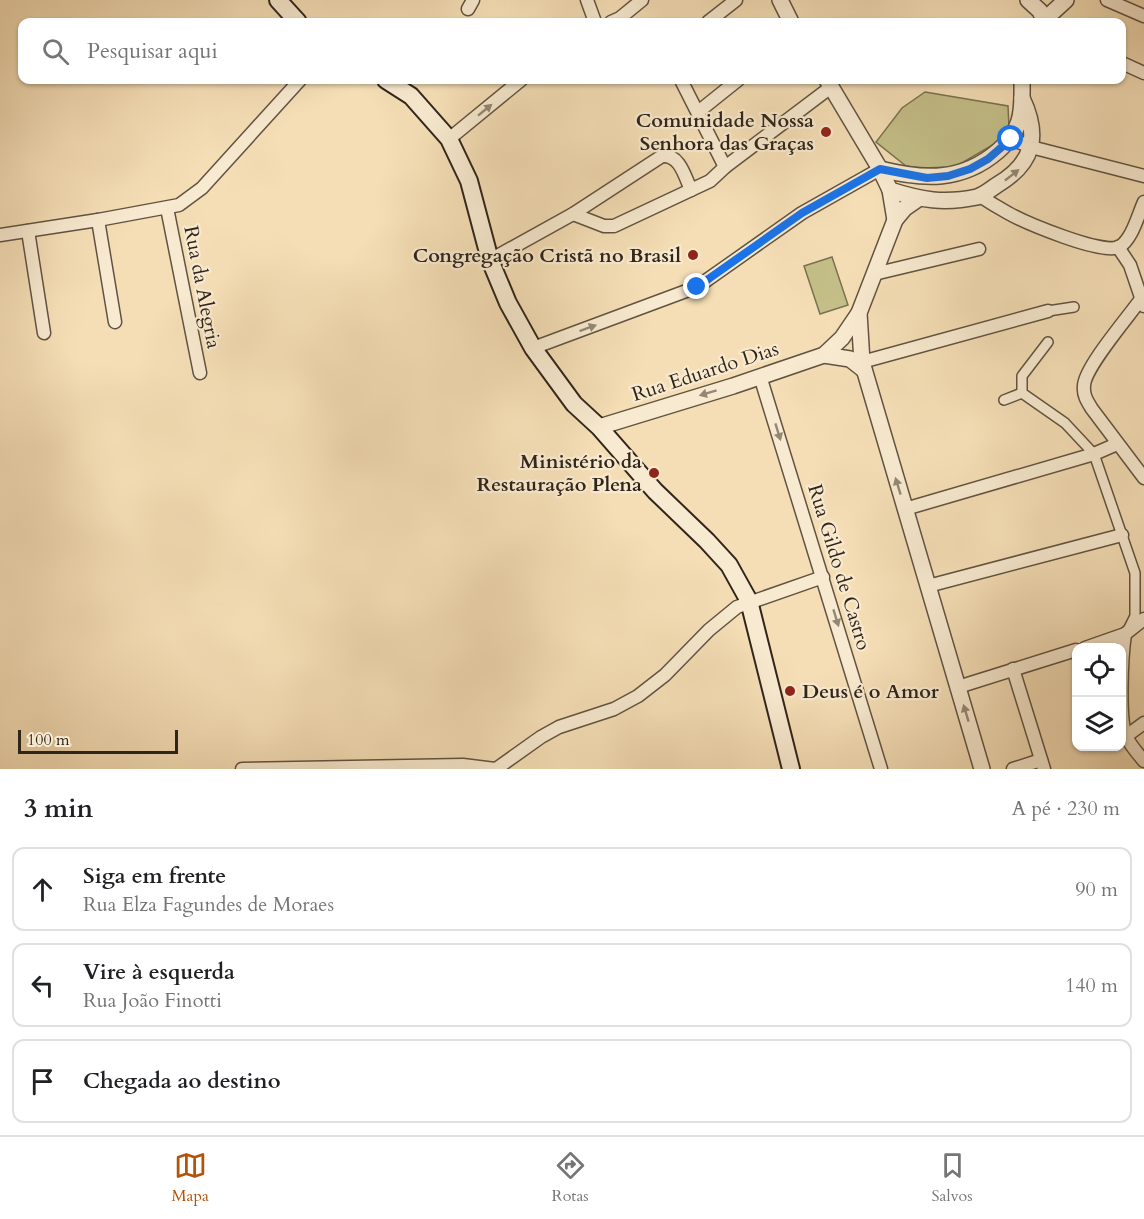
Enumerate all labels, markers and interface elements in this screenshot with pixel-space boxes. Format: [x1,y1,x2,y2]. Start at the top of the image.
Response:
search box [18,18,1126,84]
icon: search [39,35,72,68]
text: Pesquisar aqui [87,36,218,66]
one-way arrow [478,104,493,116]
place label: Comunidade Nossa Senhora das Graças [636,107,814,157]
marker: Comunidade Nossa Senhora das Graças [819,125,833,139]
route start [997,125,1023,151]
one-way arrow [1004,168,1020,181]
street label: Rua da Alegria [177,223,228,351]
place label: Congregação Cristã no Brasil [413,242,681,269]
marker: Congregação Cristã no Brasil [686,248,700,262]
route end [683,273,709,299]
one-way arrow [579,323,597,333]
street label: Rua Eduardo Dias [628,335,782,408]
one-way arrow [699,389,717,398]
one-way arrow [774,423,783,441]
place label: Ministério da Restauração Plena [476,448,642,498]
marker: Ministério da Restauração Plena [647,466,661,480]
one-way arrow [893,477,902,495]
street label: Rua Gildo de Castro [801,481,878,654]
one-way arrow [832,609,841,627]
map controls [1072,643,1126,751]
button: locate [1072,643,1126,697]
place label: Deus é o Amor [802,678,940,705]
marker: Deus é o Amor [783,684,797,698]
button: layers [1072,697,1126,751]
one-way arrow [961,704,970,722]
scale bar [18,727,178,754]
text: 100 m [27,729,69,751]
text: 3 min [24,791,93,826]
text: A pé · 230 m [1012,795,1120,822]
text: Siga em frente [83,861,226,891]
icon: ahead [26,873,59,906]
text: 90 m [1075,876,1118,903]
text: Rua Elza Fagundes de Moraes [83,891,334,918]
text: Vire à esquerda [83,957,235,987]
icon: left [26,969,59,1002]
text: 140 m [1065,972,1118,999]
text: Rua João Finotti [83,987,222,1014]
icon: arrive [26,1065,59,1098]
text: Chegada ao destino [83,1066,281,1096]
tab: Mapa [171,1149,209,1207]
tab: Rotas [552,1149,589,1207]
tab: Salvos [931,1149,973,1207]

